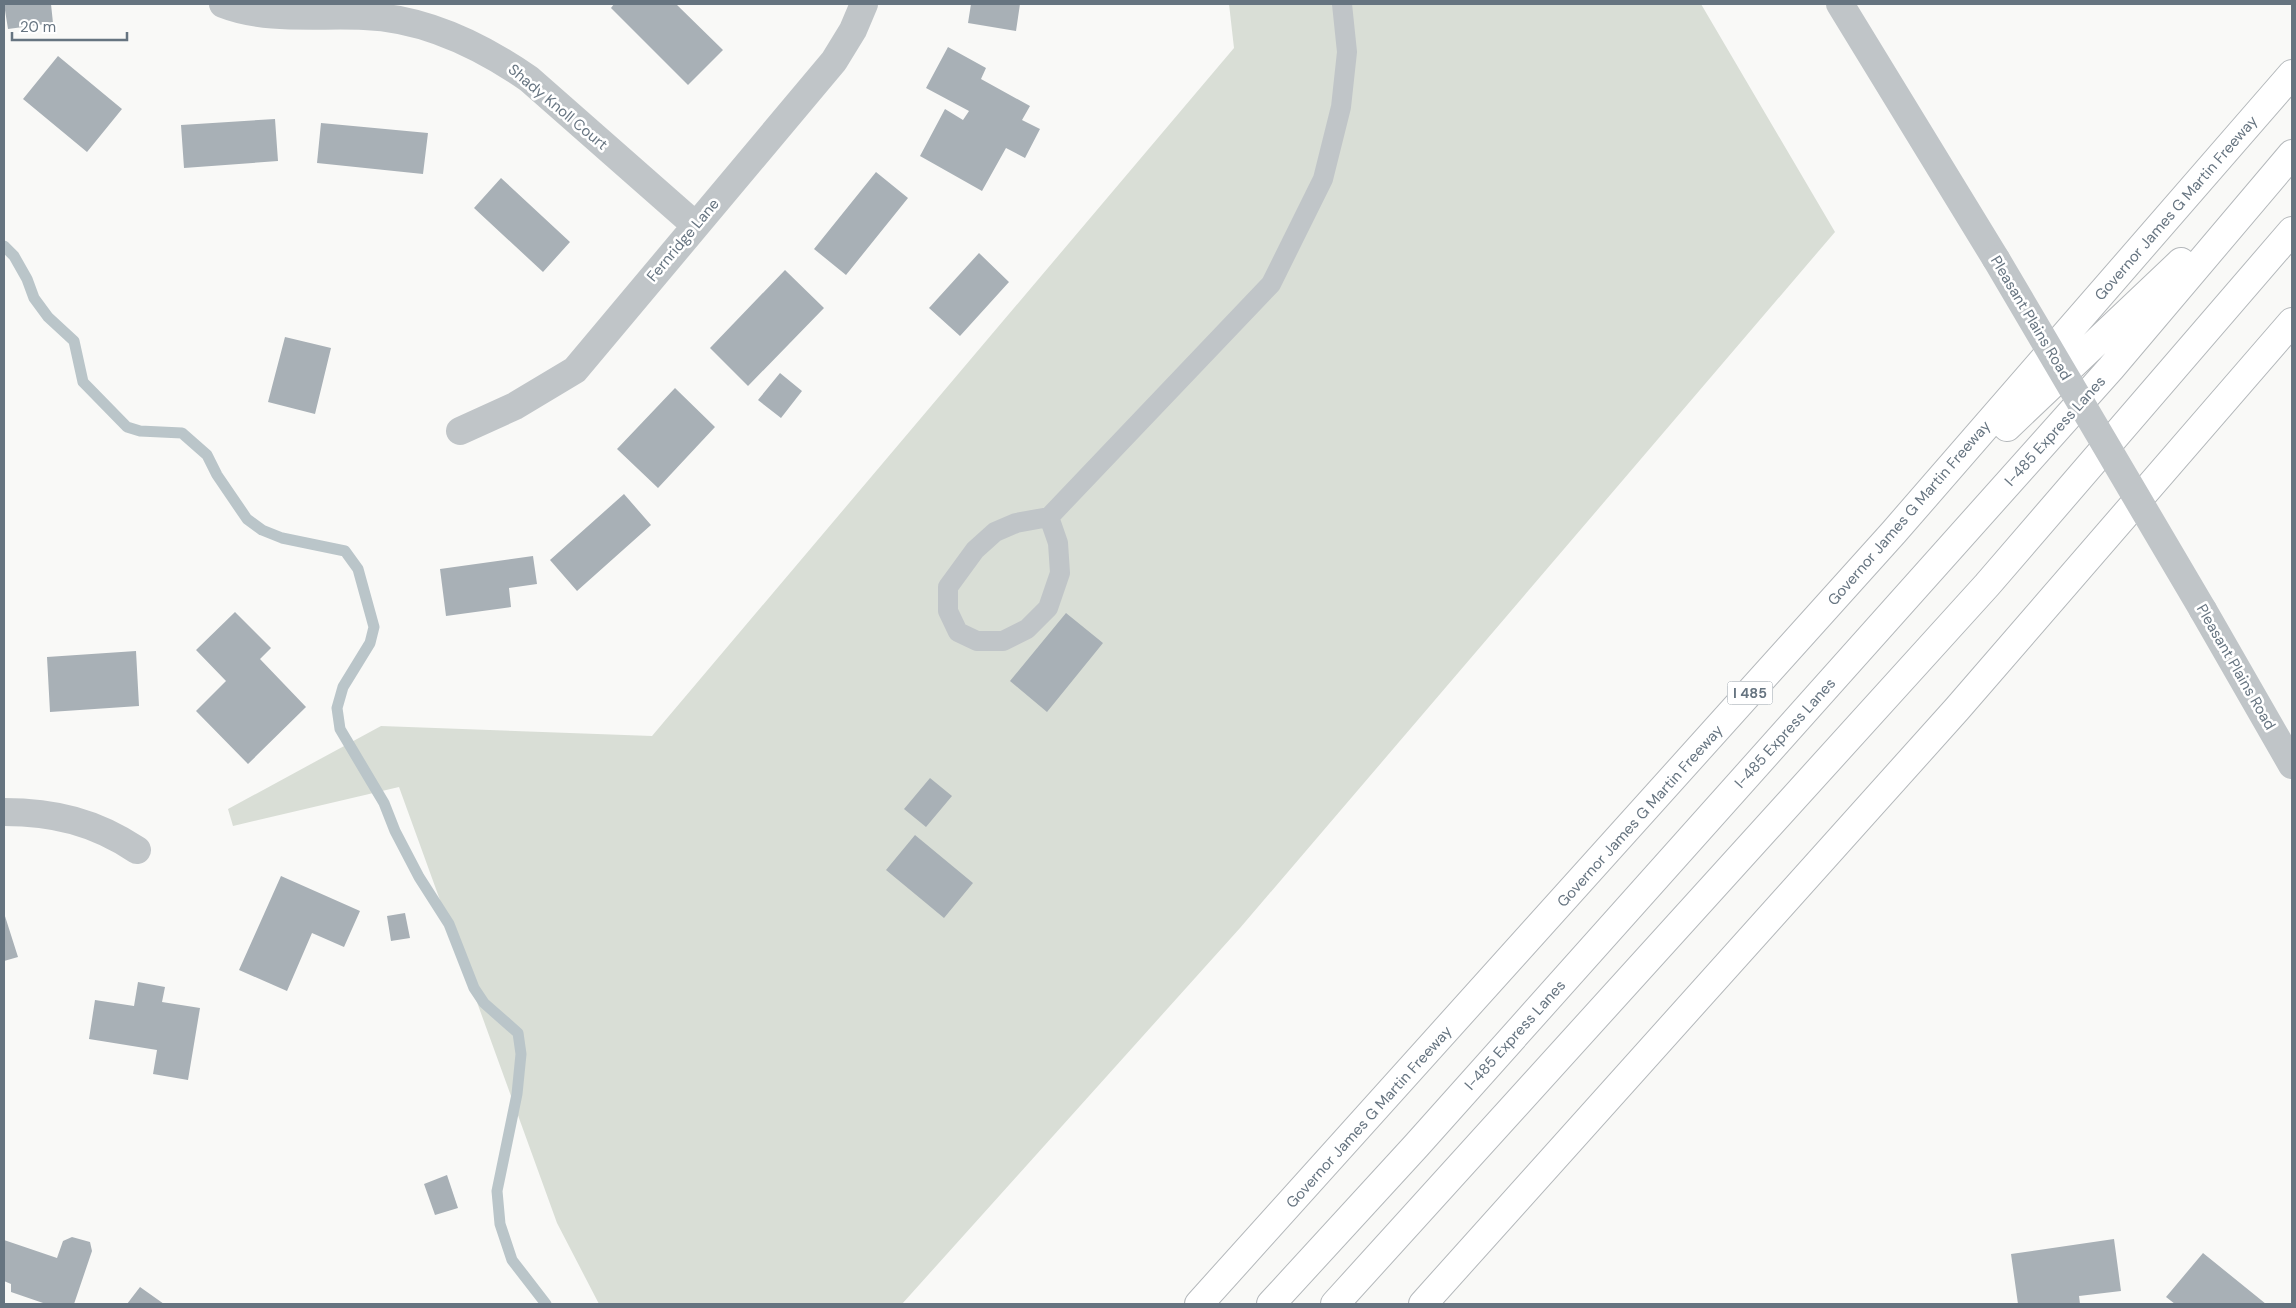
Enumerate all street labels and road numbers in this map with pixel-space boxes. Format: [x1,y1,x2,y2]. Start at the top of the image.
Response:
street label: Shady Knoll Court [504,60,612,155]
street label: Governor James G Martin Freeway [2090,111,2262,305]
street label: Fernridge Lane [642,194,724,286]
street label: Pleasant Plains Road [1986,252,2076,384]
street label: I-485 Express Lanes [2000,372,2110,490]
street label: Governor James G Martin Freeway [1823,416,1995,610]
street label: Pleasant Plains Road [2192,601,2280,733]
street label: I-485 Express Lanes [1730,674,1840,792]
road number: I 485 [1728,681,1772,704]
street label: Governor James G Martin Freeway [1553,720,1728,911]
street label: I-485 Express Lanes [1460,976,1570,1094]
street label: Governor James G Martin Freeway [1282,1021,1457,1212]

